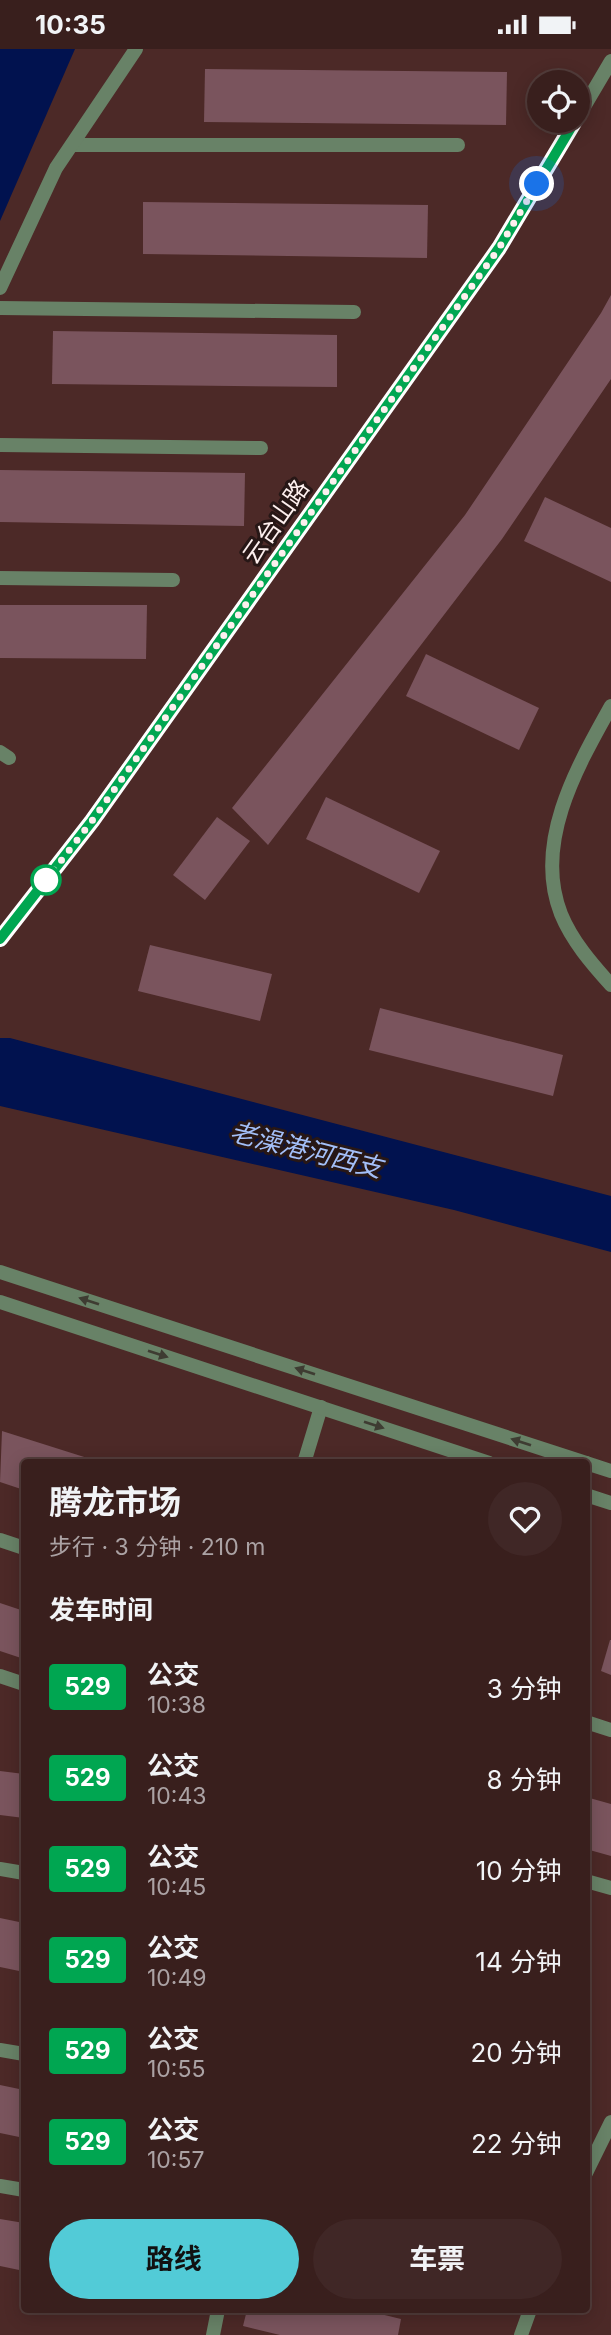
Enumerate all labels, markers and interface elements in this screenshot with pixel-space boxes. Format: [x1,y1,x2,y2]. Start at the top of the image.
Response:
text: 10:35 [35,9,106,40]
map controls [527,70,590,133]
button: locate [527,70,590,133]
your location [519,166,554,201]
street label: 云台山路 [236,474,315,569]
unlabelled marker [31,865,61,895]
water label: 老澡港河西支 [227,1116,388,1184]
one-way arrow [78,1295,99,1305]
one-way arrow [148,1349,169,1360]
one-way arrow [294,1365,315,1376]
one-way arrow [364,1420,385,1431]
one-way arrow [511,1436,532,1447]
text: 腾龙市场 [49,1482,181,1522]
button: heart [488,1482,562,1556]
text: 步行 · 3 分钟 · 210 m [49,1533,265,1561]
text: 发车时间 [49,1594,153,1625]
text: 公交 [147,1659,199,1690]
text: 529 [64,1672,111,1701]
text: 3 分钟 [487,1673,562,1704]
text: 10:38 [147,1691,206,1719]
text: 公交 [147,1750,199,1781]
text: 529 [64,1763,111,1792]
text: 8 分钟 [487,1764,562,1795]
text: 10:43 [147,1782,207,1810]
text: 公交 [147,1841,199,1872]
text: 529 [64,1854,111,1883]
text: 10 分钟 [476,1855,562,1886]
text: 10:45 [147,1873,206,1901]
text: 公交 [147,1932,199,1963]
text: 529 [64,1945,111,1974]
text: 14 分钟 [475,1946,562,1977]
text: 10:49 [147,1964,207,1992]
text: 公交 [147,2023,199,2054]
text: 529 [64,2036,111,2065]
text: 20 分钟 [470,2037,562,2068]
text: 10:55 [147,2055,205,2083]
text: 公交 [147,2114,199,2145]
text: 529 [64,2127,111,2156]
text: 22 分钟 [471,2128,562,2159]
text: 10:57 [147,2146,205,2174]
button: 路线 [49,2219,299,2299]
button: 车票 [313,2219,562,2299]

